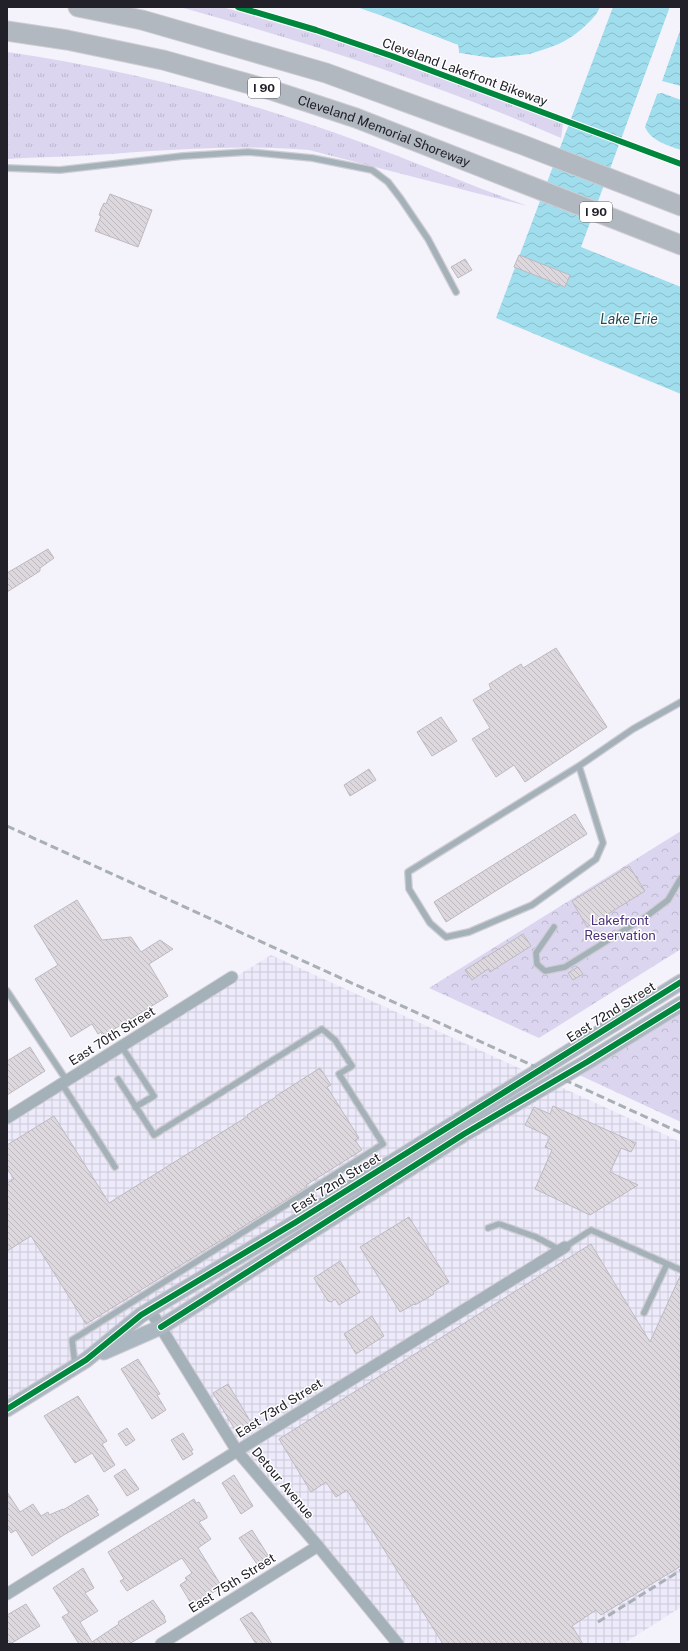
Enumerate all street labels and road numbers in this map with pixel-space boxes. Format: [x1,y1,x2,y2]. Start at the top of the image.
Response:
street label: Cleveland Lakefront Bikeway [380,35,550,109]
road number: I 90 [248,78,280,98]
street label: Cleveland Memorial Shoreway [296,92,473,169]
road number: I 90 [580,202,612,222]
street label: East 72nd Street [564,979,658,1045]
street label: East 70th Street [66,1003,158,1069]
street label: East 72nd Street [289,1150,383,1216]
street label: East 73rd Street [233,1375,325,1441]
street label: Detour Avenue [249,1444,317,1522]
street label: East 75th Street [186,1550,278,1616]

